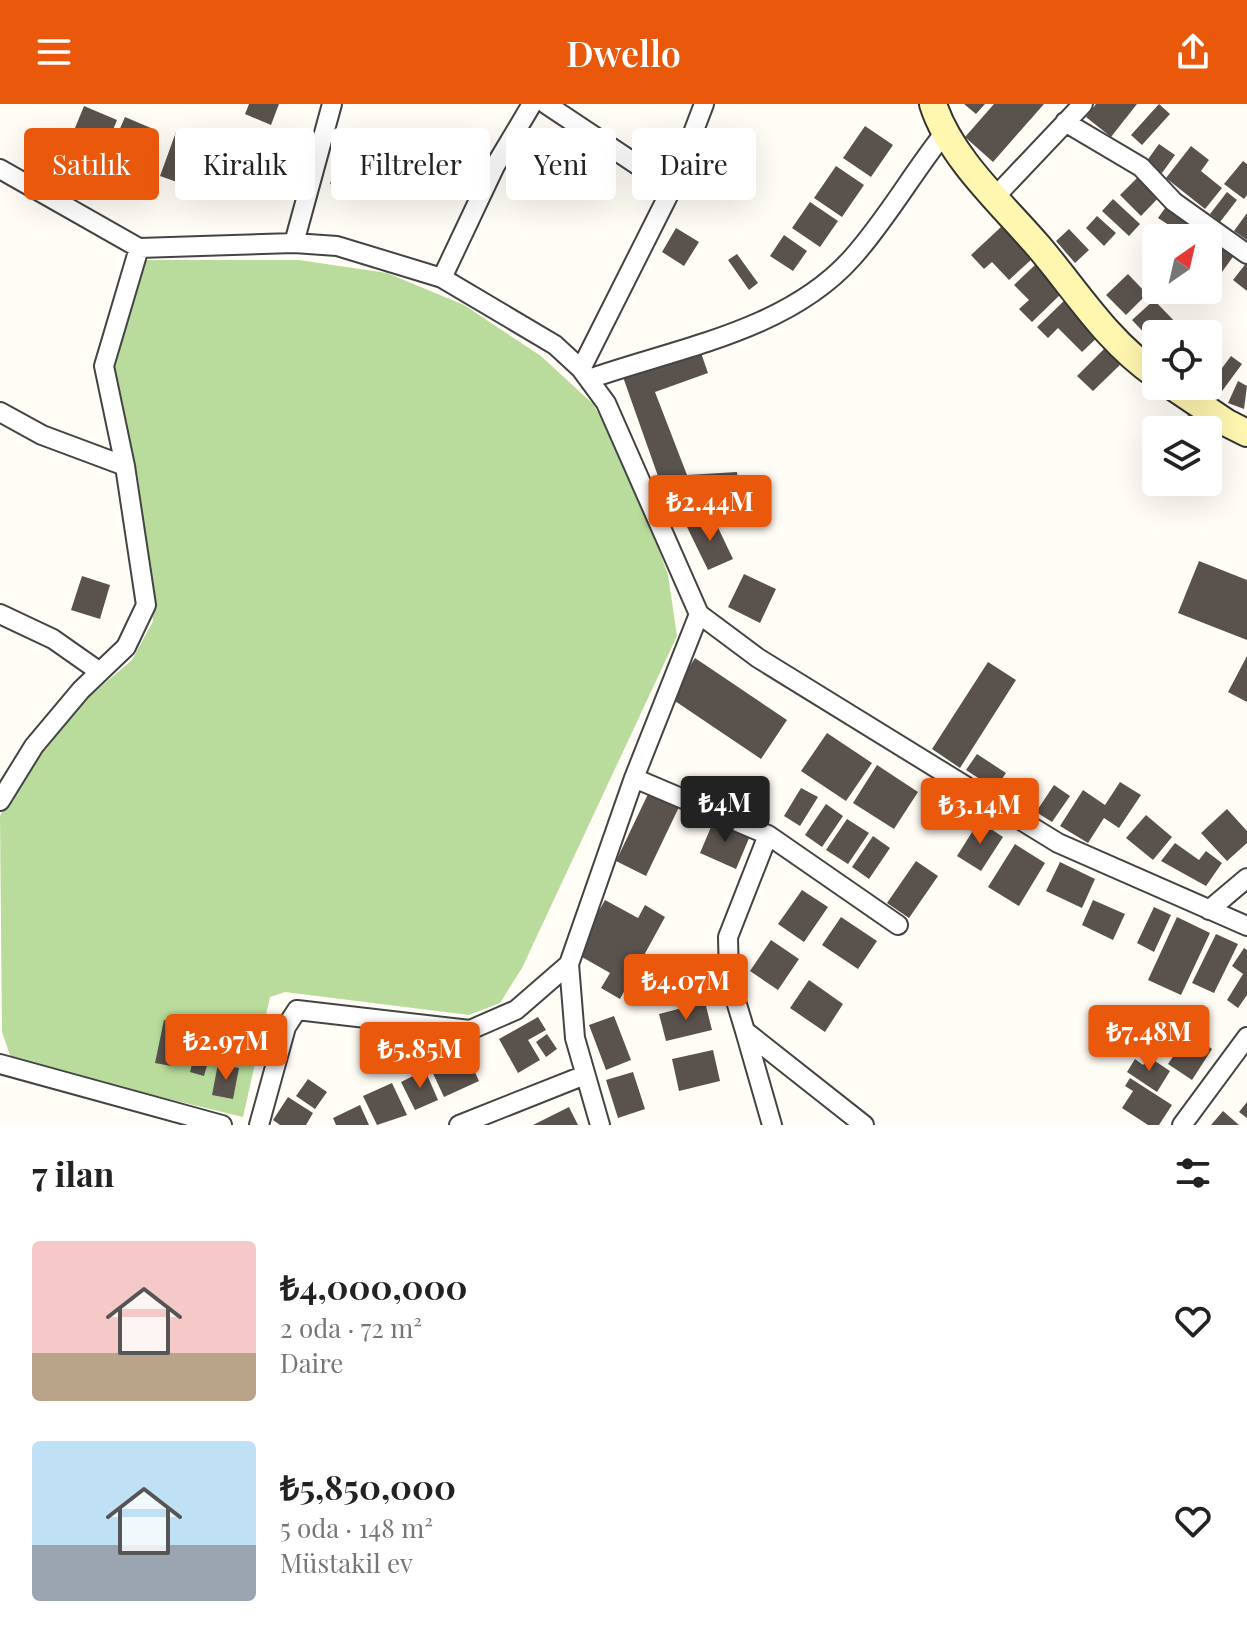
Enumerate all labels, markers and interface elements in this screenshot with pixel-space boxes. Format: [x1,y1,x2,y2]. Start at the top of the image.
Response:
text: Dwello [566,28,681,76]
icon: menu [32,30,76,74]
icon: share [1171,30,1215,74]
chip: Satılık [24,128,159,200]
chip: Kiralık [175,128,315,200]
chip: Filtreler [331,128,490,200]
chip: Yeni [506,128,616,200]
chip: Daire [632,128,756,200]
north arrow [1142,224,1222,304]
map controls [1142,224,1222,496]
button: locate [1142,320,1222,400]
button: layers [1142,416,1222,496]
pin: ₺2.44M [645,475,775,543]
text: ₺2.44M [666,483,754,518]
pin: ₺4M [686,776,764,844]
pin: ₺3.14M [915,778,1045,846]
text: ₺4M [699,784,751,819]
text: ₺3.14M [939,786,1021,821]
pin: ₺4.07M [621,954,751,1022]
text: ₺4.07M [642,962,730,997]
pin: ₺7.48M [1084,1005,1214,1073]
text: ₺7.48M [1106,1013,1192,1048]
pin: ₺2.97M [161,1014,291,1082]
text: ₺2.97M [183,1022,269,1057]
pin: ₺5.85M [355,1022,485,1090]
text: ₺5.85M [378,1030,462,1065]
text: 7 ilan [32,1150,114,1196]
icon: filters [1171,1151,1215,1195]
text: ₺4,000,000 [280,1263,467,1309]
icon: home [96,1273,192,1369]
icon: heart [1171,1299,1215,1343]
text: 2 oda · 72 m² [280,1310,422,1345]
text: Daire [280,1345,343,1380]
text: ₺5,850,000 [280,1463,456,1509]
icon: home [96,1473,192,1569]
icon: heart [1171,1499,1215,1543]
text: 5 oda · 148 m² [280,1510,433,1545]
text: Müstakil ev [280,1545,413,1580]

